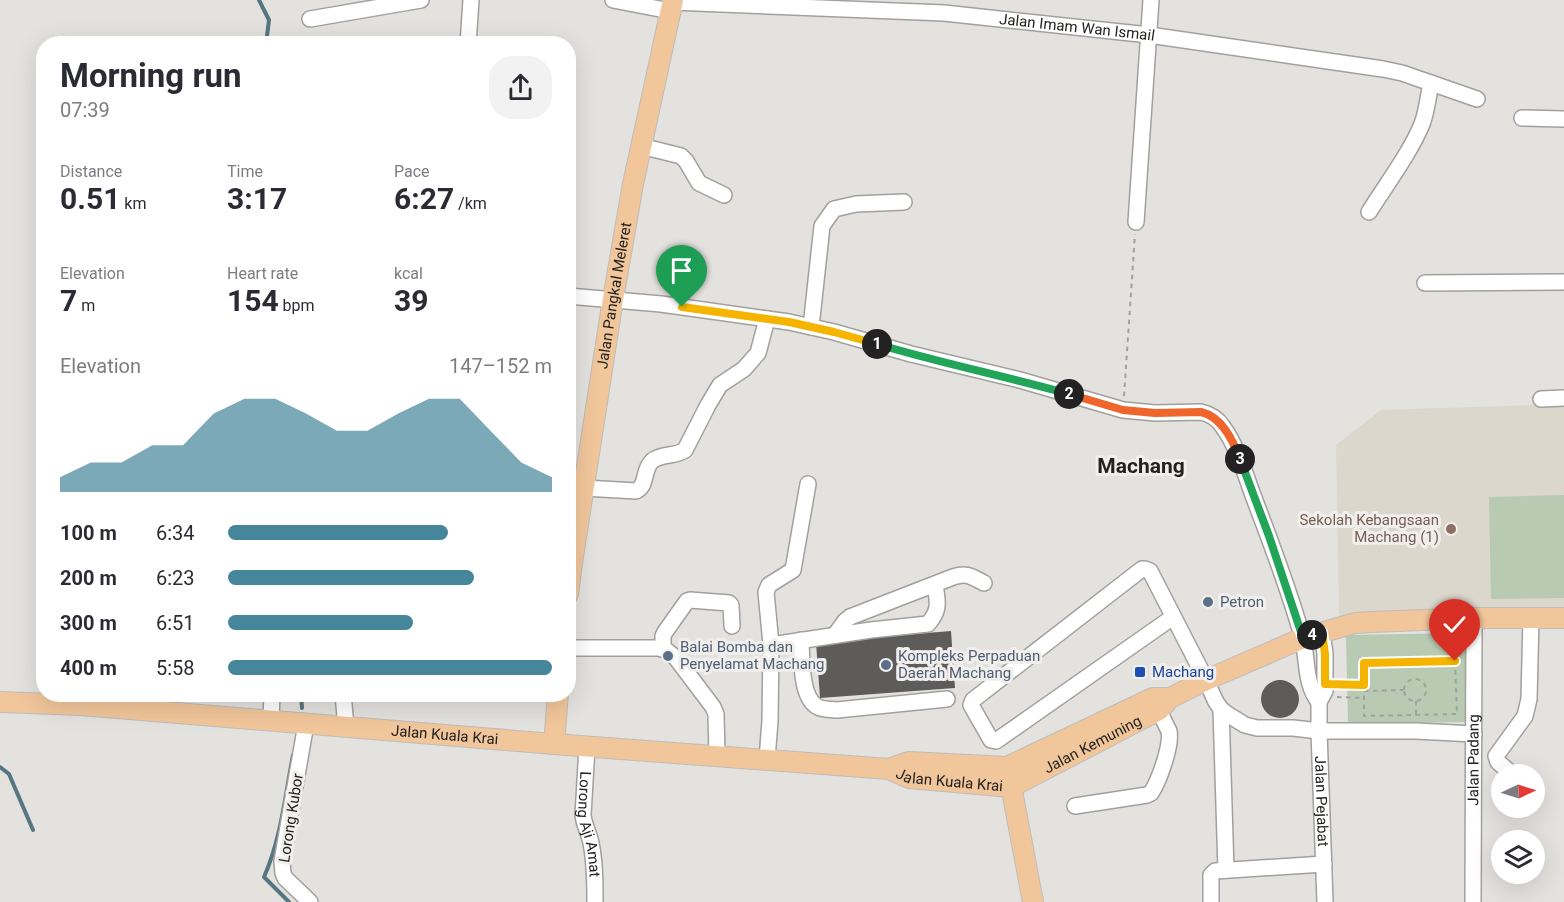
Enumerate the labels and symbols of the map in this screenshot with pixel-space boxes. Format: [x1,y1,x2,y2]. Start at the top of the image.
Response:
street label: Jalan Imam Wan Ismail [998,10,1156,45]
street label: Jalan Pangkal Meleret [593,221,635,370]
pin [656,245,707,307]
pin: 1 [862,329,892,359]
pin: 2 [1054,379,1084,409]
pin: 3 [1225,444,1255,474]
district label: Machang [1097,454,1185,478]
place label: Sekolah Kebangsaan Machang (1) [1299,511,1439,546]
marker: Sekolah Kebangsaan Machang (1) [1444,522,1458,536]
place label: Petron [1220,593,1264,611]
marker: Petron [1201,595,1215,609]
pin [1429,599,1480,661]
pin: 4 [1297,620,1327,650]
place label: Balai Bomba dan Penyelamat Machang [680,638,825,673]
place label: Kompleks Perpaduan Daerah Machang [898,647,1040,682]
marker: Balai Bomba dan Penyelamat Machang [661,649,675,663]
marker: Kompleks Perpaduan Daerah Machang [879,658,893,672]
place label: Machang [1152,663,1214,681]
marker: Machang [1133,665,1147,679]
street label: Jalan Kemuning [1041,712,1145,777]
street label: Jalan Padang [1464,714,1483,806]
street label: Jalan Kuala Krai [390,722,499,748]
street label: Jalan Pejabat [1311,755,1332,847]
street label: Jalan Kuala Krai [893,764,1004,795]
north arrow [1491,764,1545,818]
street label: Lorong Aji Amat [574,771,604,878]
street label: Lorong Kubor [275,772,307,864]

